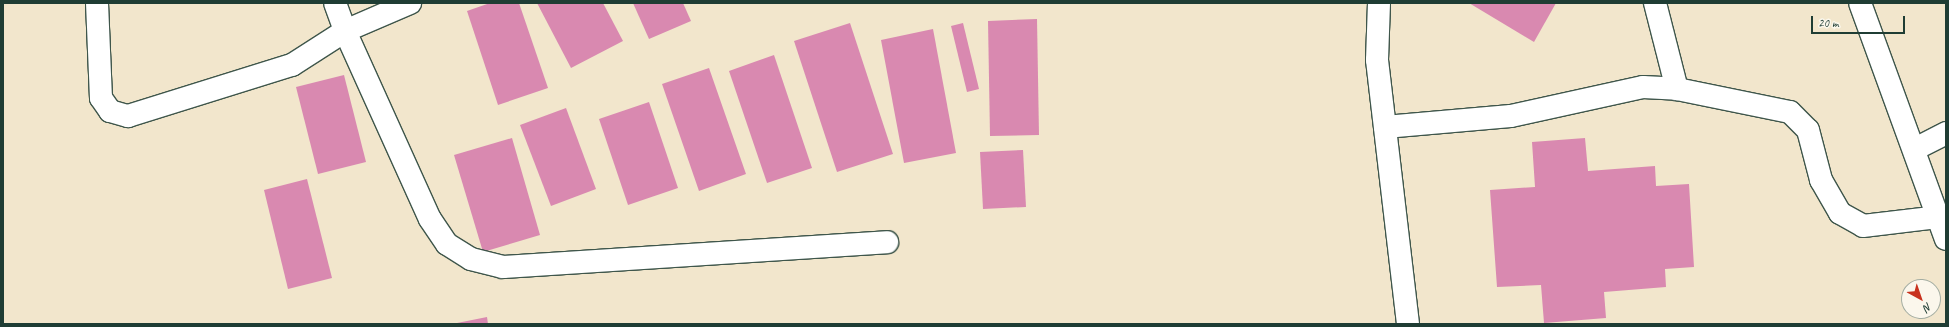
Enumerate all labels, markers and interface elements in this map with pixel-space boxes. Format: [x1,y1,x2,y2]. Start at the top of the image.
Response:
scale bar [1813,8,1907,34]
text: 20 m [1818,15,1838,31]
north arrow [1901,279,1941,319]
text: N [1921,300,1935,315]

